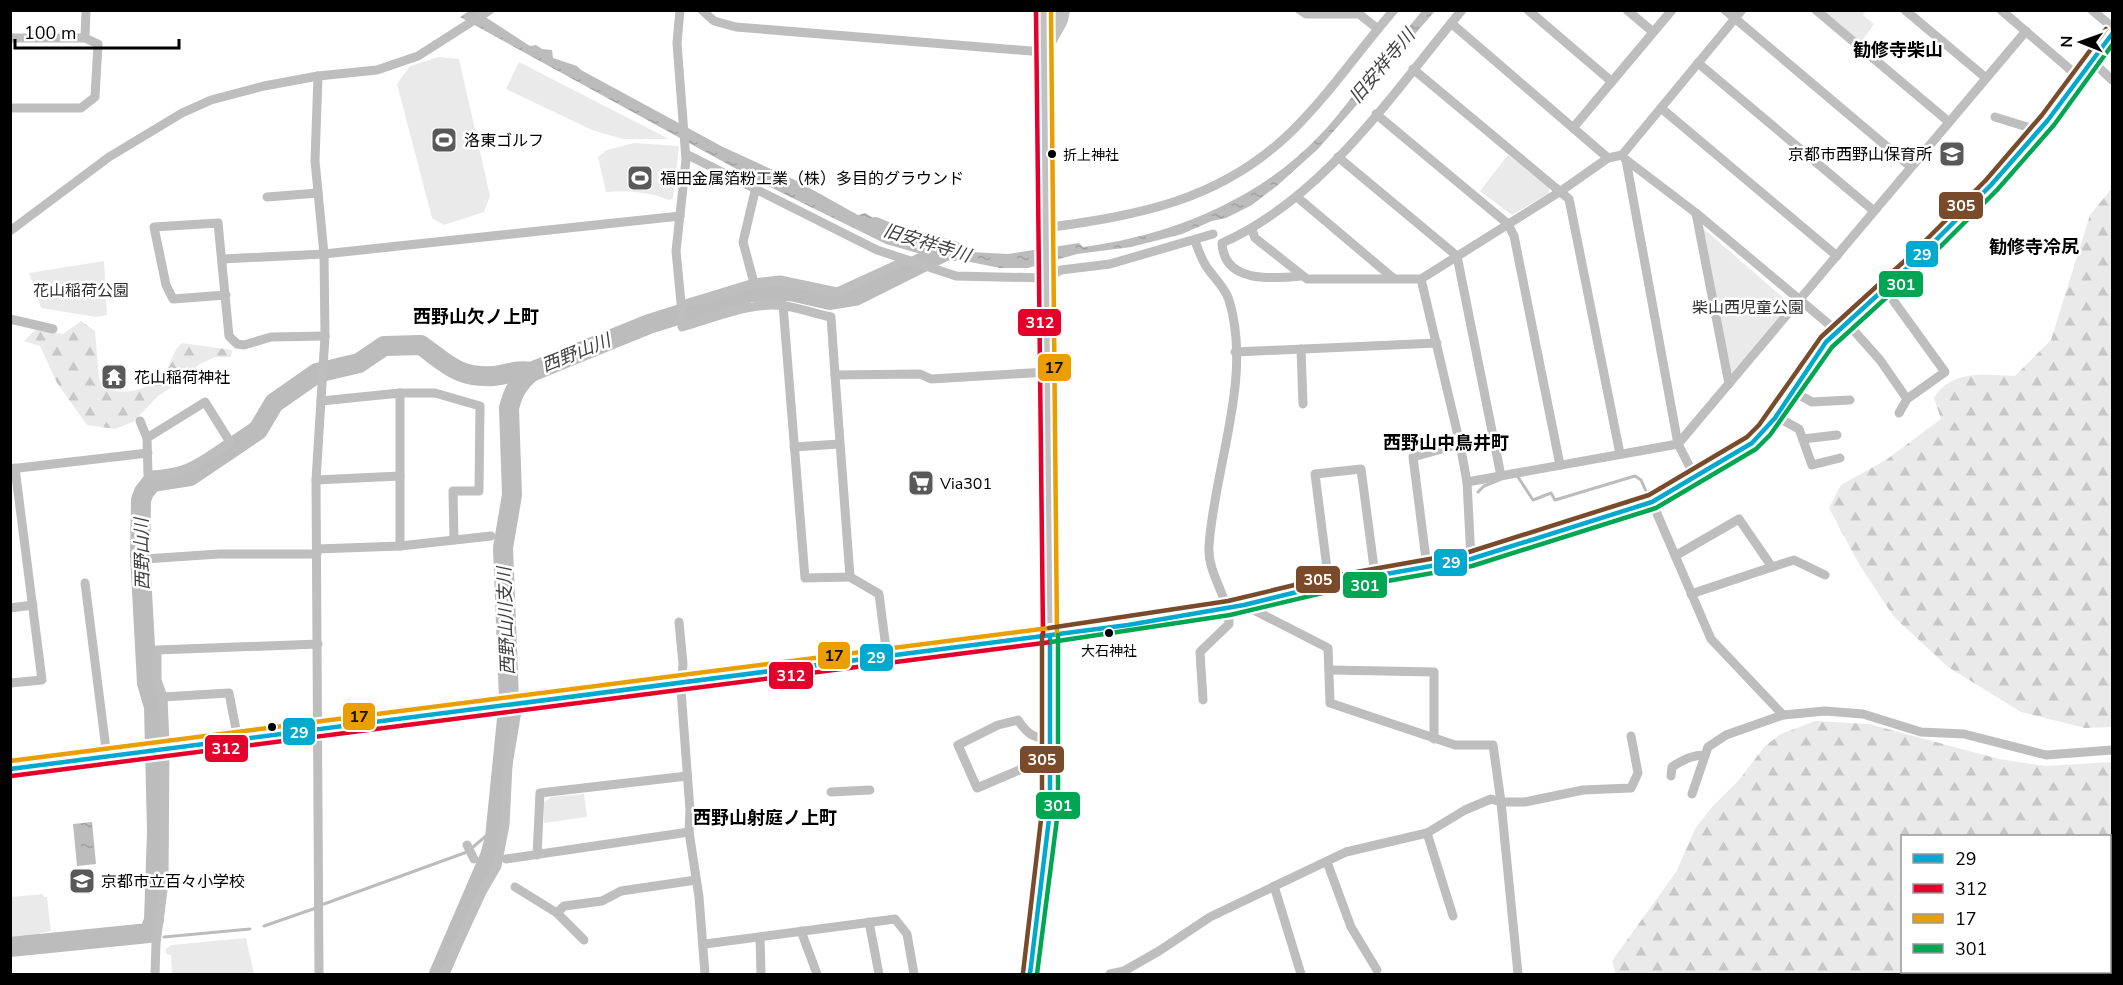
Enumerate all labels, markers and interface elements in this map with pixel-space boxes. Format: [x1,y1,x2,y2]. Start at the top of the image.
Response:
scale bar [15,12,178,50]
north arrow [2051,12,2111,72]
text: 100 m [24,21,76,45]
water label: 旧安祥寺川 [1344,22,1421,108]
text: N [2056,36,2078,48]
district label: 勧修寺柴山 [1853,38,1943,62]
sports icon: 洛東ゴルフ [429,125,459,155]
place label: 洛東ゴルフ [464,130,544,152]
school or university icon: 京都市西野山保育所 [1937,139,1967,169]
place label: 京都市西野山保育所 [1788,144,1932,166]
place label: 折上神社 [1063,146,1119,165]
marker: 折上神社 [1046,148,1058,160]
sports icon: 福田金属箔粉工業（株）多目的グラウンド [625,163,655,193]
place label: 福田金属箔粉工業（株）多目的グラウンド [660,168,964,190]
line badge: 305 [1938,191,1984,220]
text: 305 [1947,195,1975,217]
water label: 旧安祥寺川 [880,218,975,268]
district label: 勧修寺冷尻 [1989,235,2079,259]
line badge: 29 [1905,240,1939,268]
text: 29 [1912,244,1932,266]
line badge: 301 [1878,270,1924,298]
text: 301 [1887,274,1915,296]
park label: 花山稲荷公園 [33,280,129,302]
park label: 柴山西児童公園 [1692,297,1804,319]
district label: 西野山欠ノ上町 [413,305,539,329]
line badge: 312 [1017,308,1062,337]
text: 312 [1026,312,1054,334]
water label: 西野山川 [538,328,616,378]
line badge: 17 [1037,353,1072,382]
text: 17 [1044,357,1064,379]
temple icon: 花山稲荷神社 [99,362,129,392]
place label: 花山稲荷神社 [134,367,230,389]
district label: 西野山中鳥井町 [1383,431,1509,455]
supermarket icon: Via301 [906,468,936,498]
place label: Via301 [939,473,992,495]
water label: 西野山川 [129,516,155,590]
line badge: 29 [1433,548,1468,577]
text: 29 [1441,552,1461,574]
water label: 西野山川支川 [492,565,520,675]
line badge: 305 [1295,565,1341,594]
text: 305 [1304,569,1332,591]
line badge: 301 [1342,571,1388,599]
text: 301 [1351,575,1379,597]
marker: 大石神社 [1103,627,1115,639]
line badge: 17 [817,641,851,670]
place label: 大石神社 [1081,642,1137,661]
line badge: 29 [859,643,894,672]
text: 17 [824,645,844,667]
text: 29 [866,647,886,669]
line badge: 312 [768,661,814,690]
text: 312 [777,665,805,687]
line badge: 17 [342,702,376,731]
text: 17 [349,706,369,728]
line badge: 29 [282,717,316,746]
unlabelled marker [266,721,278,733]
text: 29 [289,722,309,744]
line badge: 312 [204,734,249,763]
text: 312 [212,738,240,760]
line badge: 305 [1019,745,1065,774]
text: 305 [1028,749,1056,771]
line badge: 301 [1035,791,1081,820]
text: 301 [1044,795,1072,817]
district label: 西野山射庭ノ上町 [693,806,837,830]
legend [1901,835,2111,973]
text: 29 [1955,847,1977,871]
school or university icon: 京都市立百々小学校 [67,866,97,896]
place label: 京都市立百々小学校 [101,871,245,893]
text: 312 [1955,877,1987,901]
text: 17 [1955,907,1977,931]
text: 301 [1955,937,1987,961]

